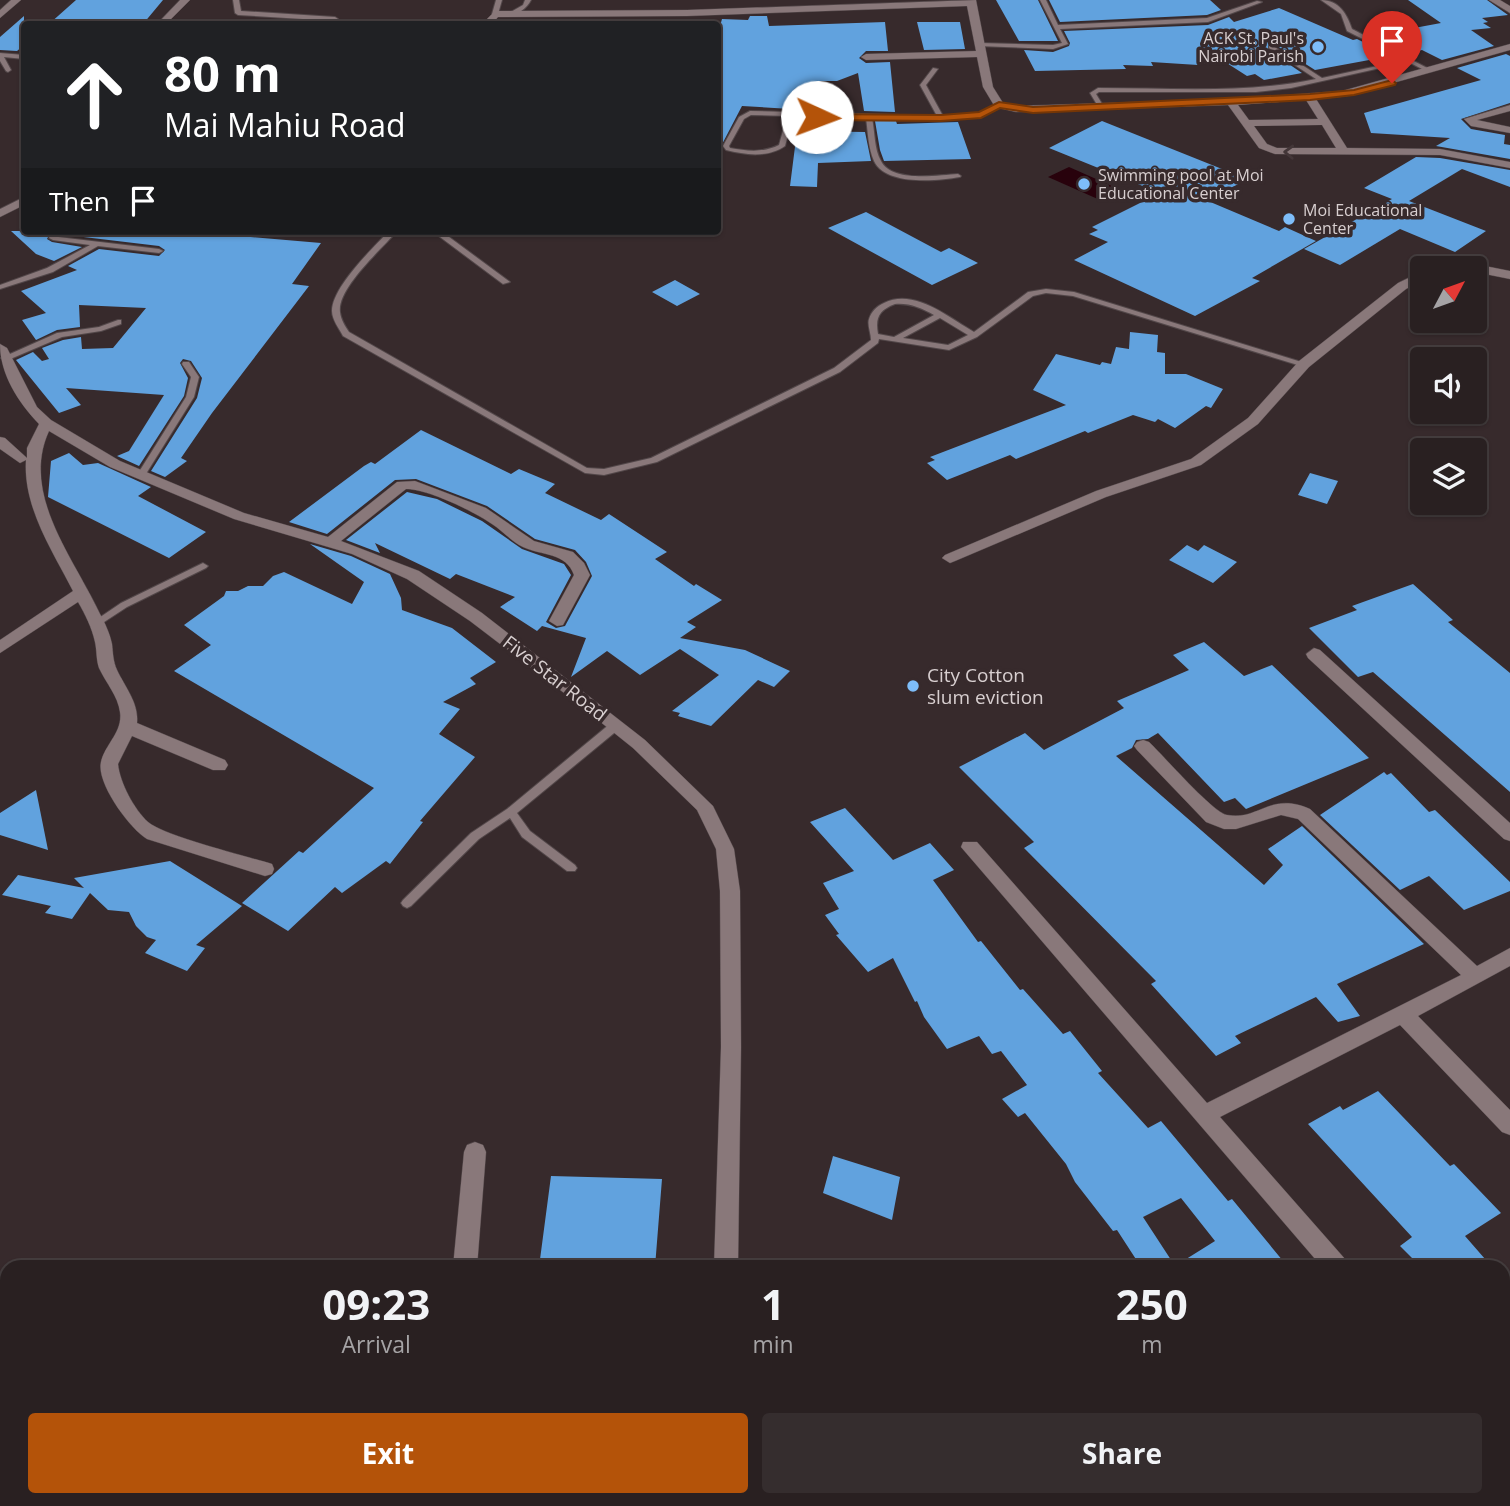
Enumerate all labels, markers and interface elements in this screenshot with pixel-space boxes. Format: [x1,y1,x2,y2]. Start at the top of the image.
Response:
pin [1362,11,1422,83]
icon: arrive [1373,22,1411,60]
place label: ACK St. Paul's Nairobi Parish [1198,27,1304,67]
marker: ACK St. Paul's Nairobi Parish [1310,39,1326,55]
text: 80 m [164,40,281,106]
icon: ahead [49,49,140,140]
position arrow [780,80,854,154]
text: Mai Mahiu Road [164,103,406,146]
one-way arrow [1283,144,1294,159]
place label: Swimming pool at Moi Educational Center [1098,164,1264,204]
marker: Swimming pool at Moi Educational Center [1076,176,1092,192]
icon: arrive [124,182,162,220]
text: Then [49,183,110,219]
place label: Moi Educational Center [1303,199,1422,239]
marker: Moi Educational Center [1281,211,1297,227]
north arrow [1410,256,1488,332]
map controls [1410,256,1487,515]
button: sound [1410,347,1487,424]
button: layers [1410,438,1487,515]
street label: Five Star Road [498,629,612,727]
place label: City Cotton slum eviction [927,662,1044,710]
marker: City Cotton slum eviction [905,678,921,694]
text: 09:23 [322,1275,430,1332]
text: 1 [761,1275,785,1332]
text: 250 [1116,1275,1188,1332]
text: Arrival [342,1328,411,1360]
text: min [752,1328,794,1360]
text: m [1141,1328,1162,1360]
button: Exit [28,1413,748,1493]
button: Share [762,1413,1482,1493]

